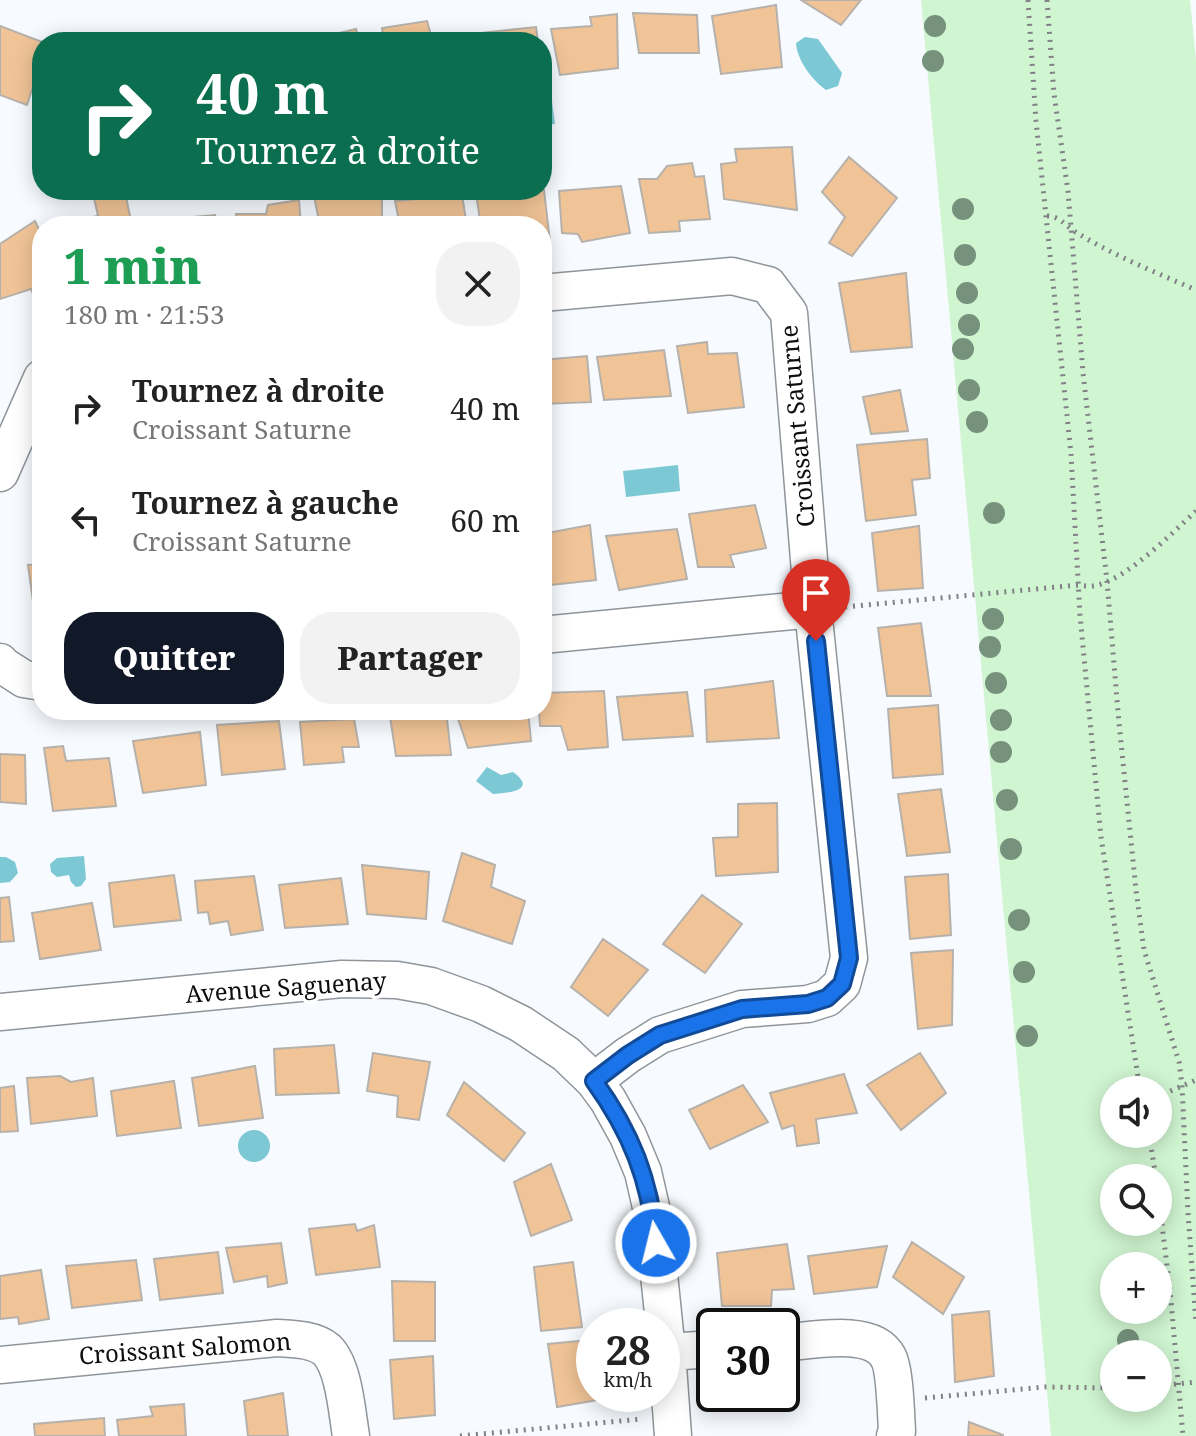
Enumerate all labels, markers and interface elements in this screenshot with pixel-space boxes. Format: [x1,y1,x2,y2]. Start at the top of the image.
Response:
text: 40 m [196,54,329,130]
icon: right [64,64,168,168]
text: Tournez à droite [196,126,480,175]
text: 1 min [64,233,202,298]
button: close [436,242,520,326]
text: 180 m · 21:53 [64,296,225,332]
street label: Croissant Saturne [771,324,822,529]
text: Tournez à droite [132,370,385,411]
icon: right [64,386,108,430]
text: 40 m [450,388,520,429]
text: Croissant Saturne [132,411,352,447]
text: Tournez à gauche [132,482,399,523]
icon: left [64,498,108,542]
text: 60 m [450,500,520,541]
text: Croissant Saturne [132,523,352,559]
pin [782,559,850,641]
icon: arrive [794,571,838,615]
button: Quitter [64,612,284,704]
button: Partager [300,612,520,704]
street label: Avenue Saguenay [184,963,388,1010]
map controls [1100,1076,1172,1412]
button: sound [1100,1076,1172,1148]
button: search [1100,1164,1172,1236]
position arrow [614,1201,698,1285]
button: + [1100,1252,1172,1324]
speed limit sign: 30 [696,1308,800,1412]
text: 28 [605,1322,651,1377]
street label: Croissant Salomon [78,1324,292,1371]
button: − [1100,1340,1172,1412]
text: km/h [603,1366,653,1393]

